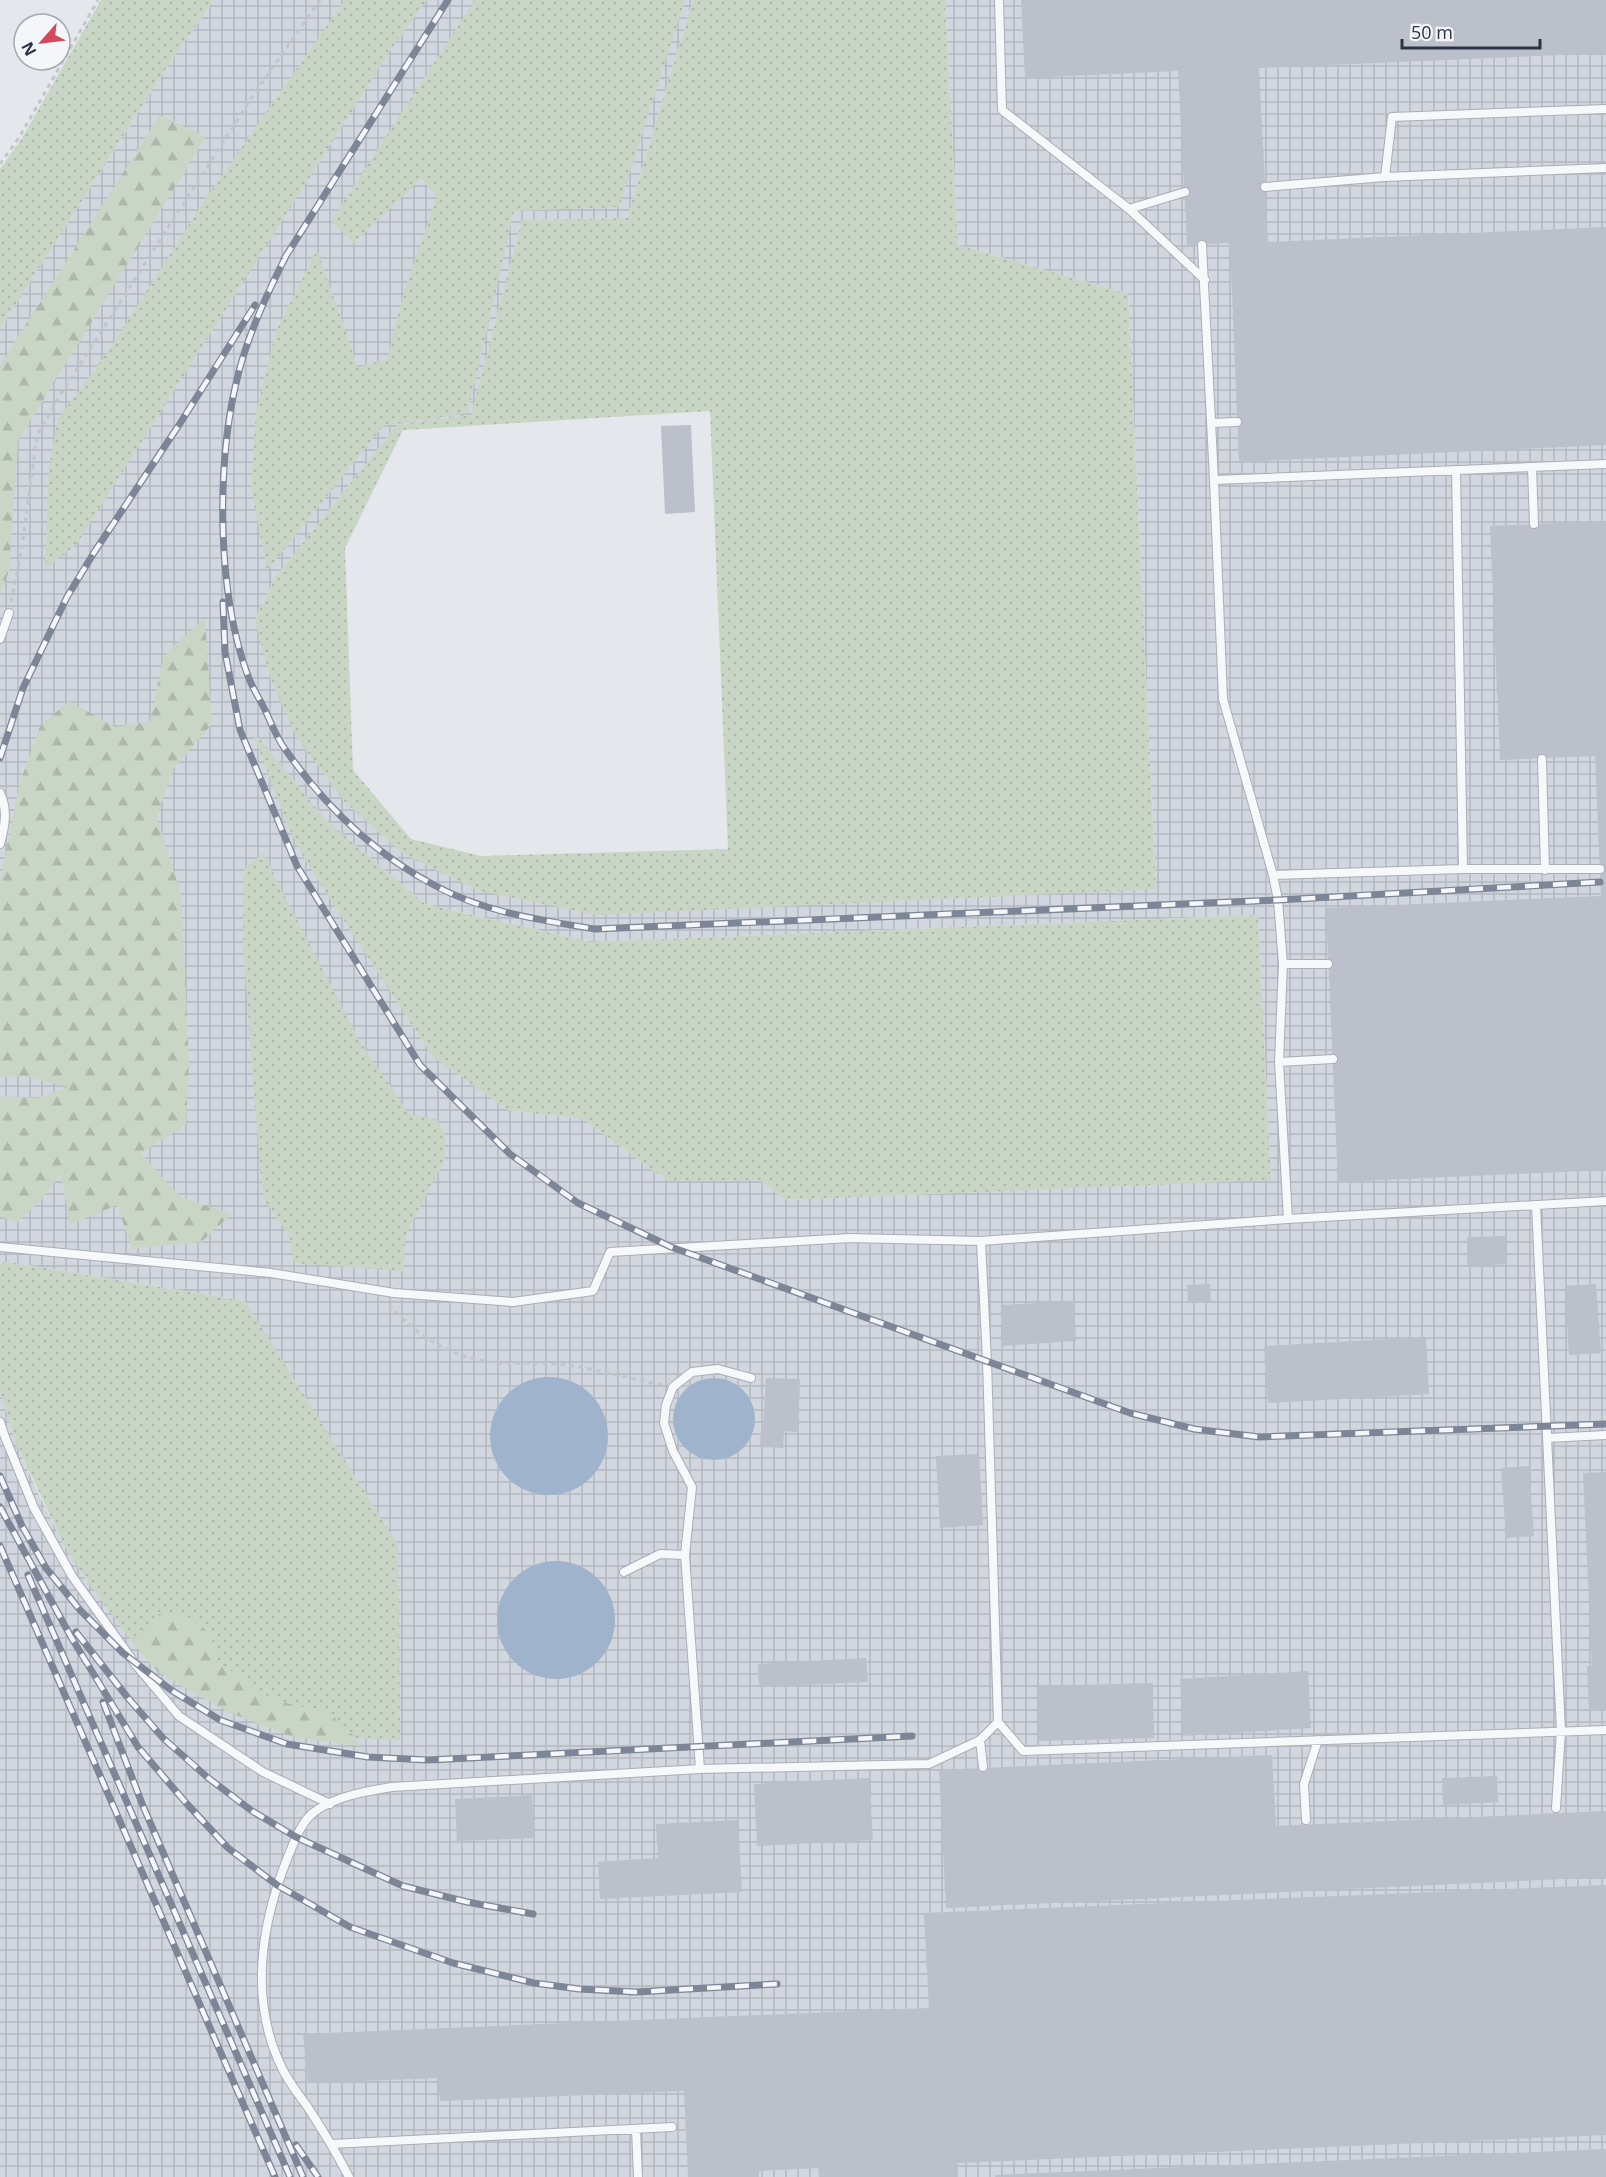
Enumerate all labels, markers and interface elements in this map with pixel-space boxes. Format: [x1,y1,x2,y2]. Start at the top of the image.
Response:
north arrow [12,12,72,72]
scale bar [1402,12,1540,50]
text: 50 m [1411,20,1453,44]
text: N [16,38,42,60]

